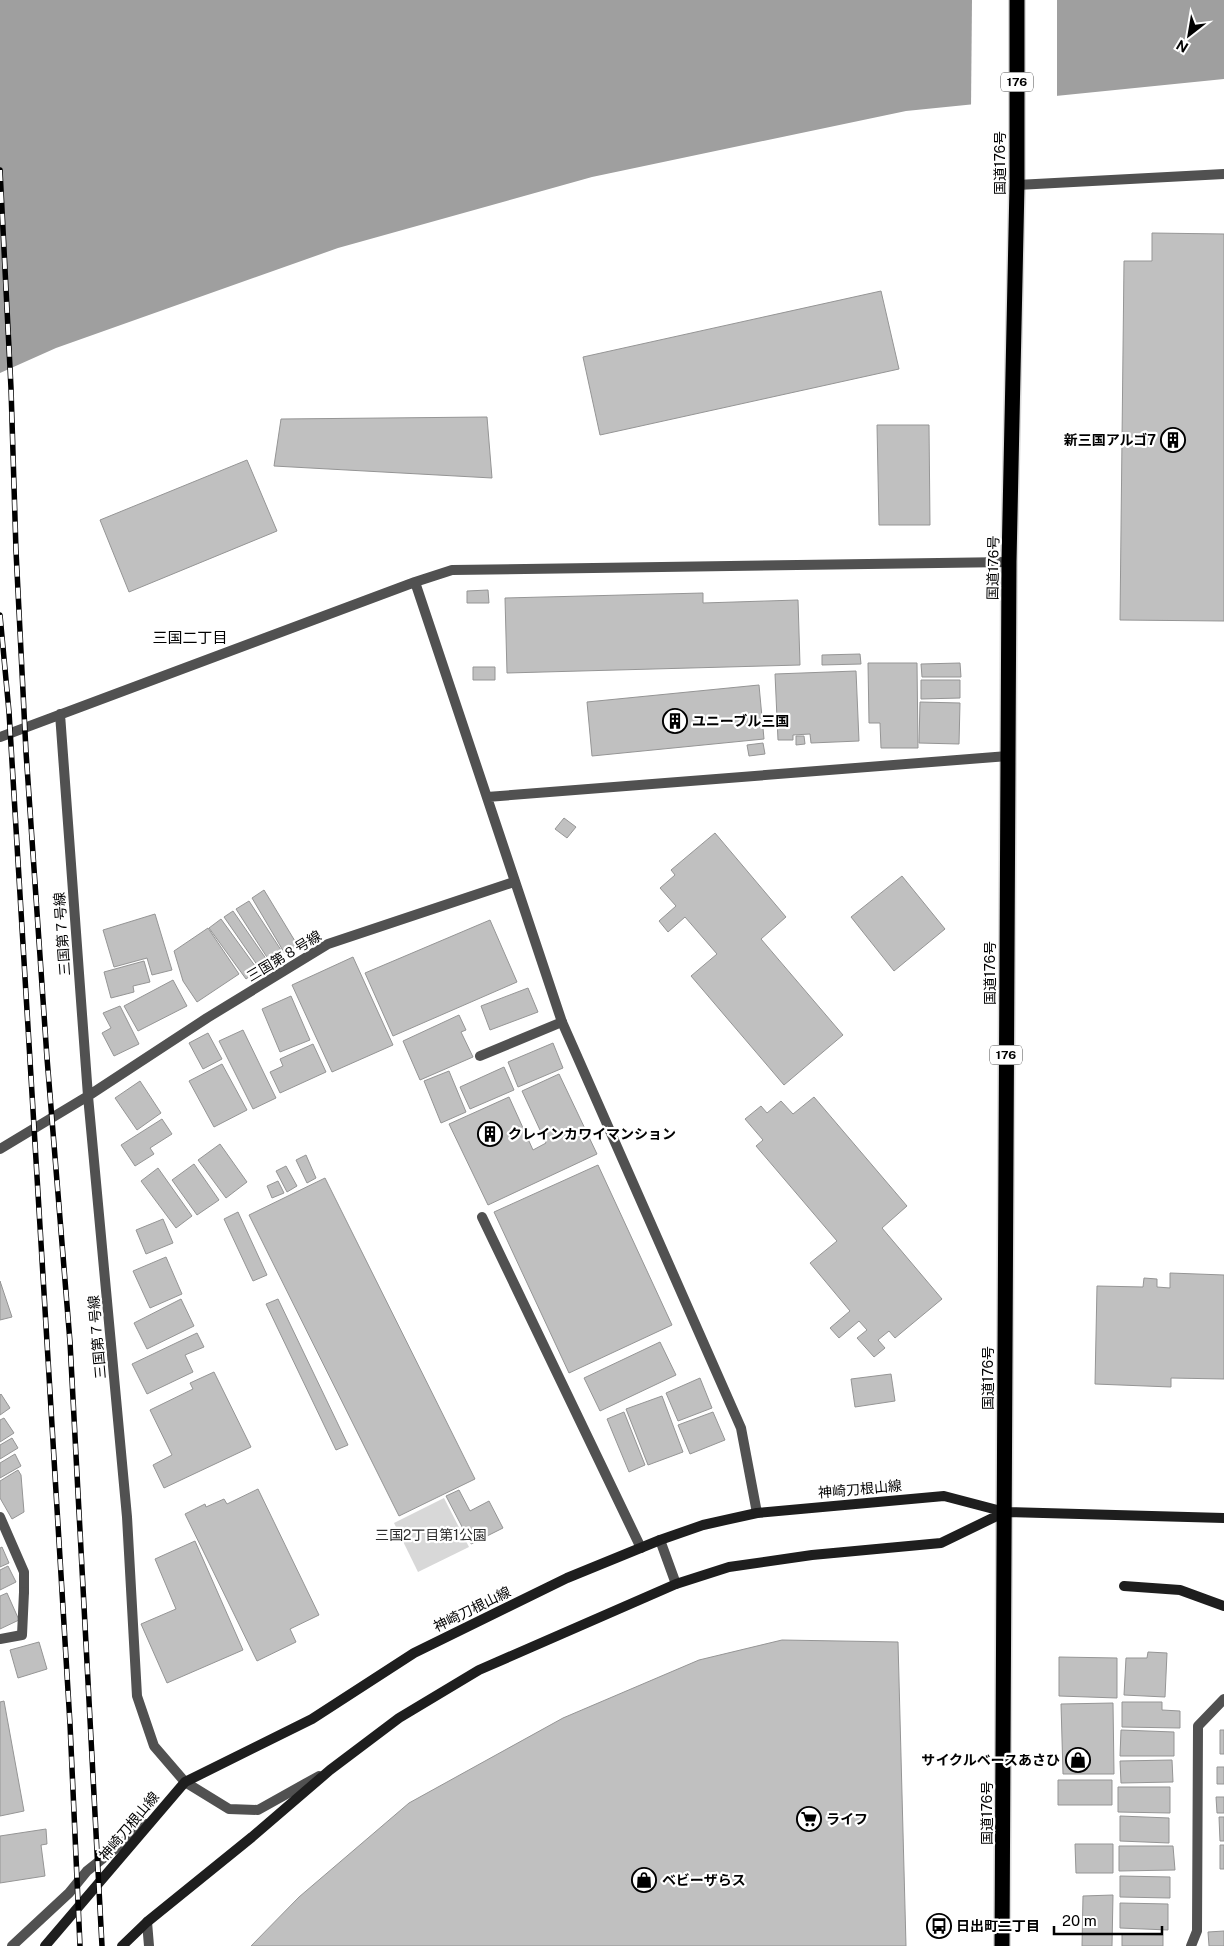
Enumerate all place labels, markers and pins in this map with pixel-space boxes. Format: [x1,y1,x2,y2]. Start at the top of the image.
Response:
building icon: 新三国アルゴ7 [1160,427,1186,453]
place label: 新三国アルゴ7 [1064,432,1156,448]
building icon: ユニーブル三国 [662,708,688,734]
place label: ユニーブル三国 [692,713,789,729]
building icon: クレインカワイマンション [477,1121,503,1147]
place label: クレインカワイマンション [508,1126,676,1142]
shop icon: サイクルベースあさひ [1065,1747,1091,1773]
place label: サイクルベースあさひ [921,1752,1060,1768]
supermarket icon: ライフ [796,1806,822,1832]
place label: ライフ [826,1811,868,1827]
shop icon: ベビーザらス [631,1867,657,1893]
place label: ベビーザらス [662,1872,746,1888]
bus stop icon: 日出町二丁目 [926,1913,952,1939]
place label: 日出町二丁目 [956,1918,1040,1934]

